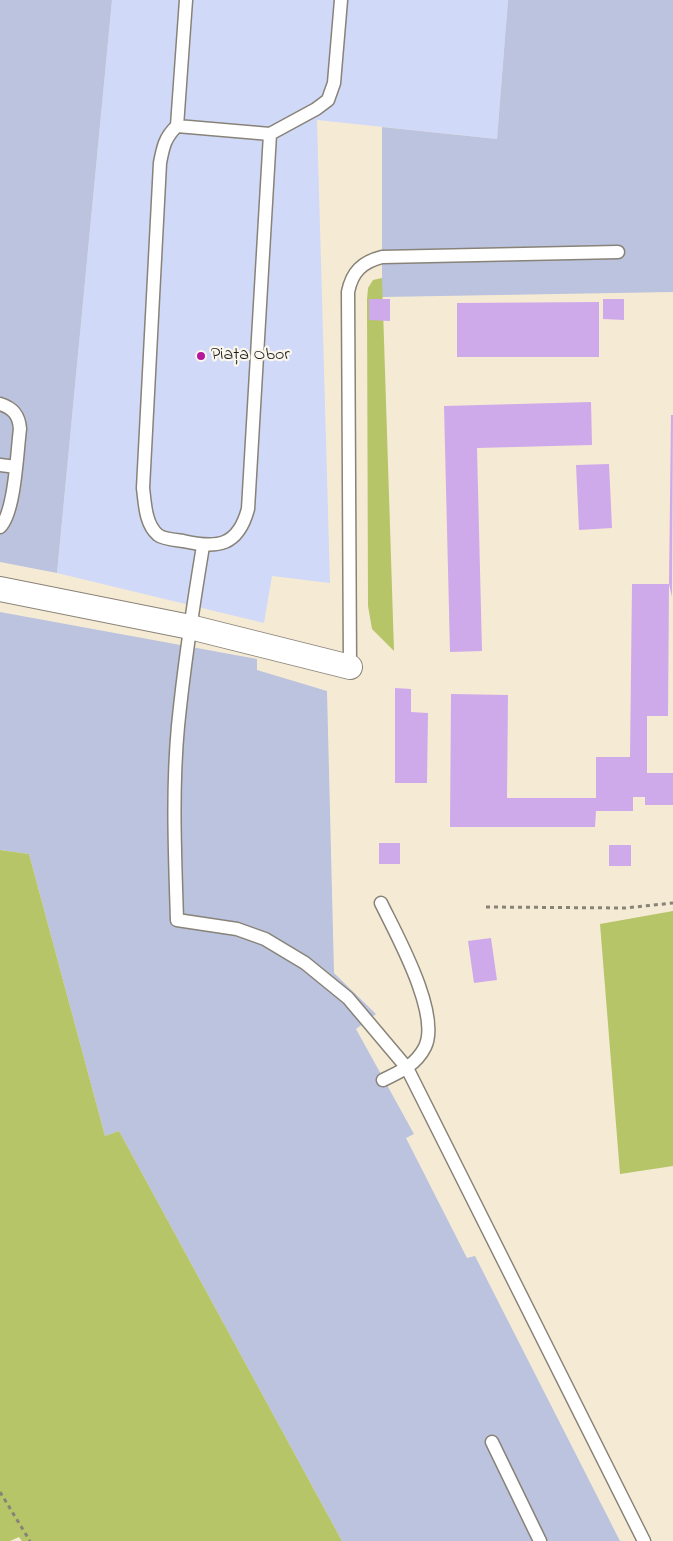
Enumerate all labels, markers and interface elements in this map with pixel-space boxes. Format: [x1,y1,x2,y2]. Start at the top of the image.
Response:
place label: Piața Obor [211,345,290,367]
marker: Piața Obor [195,350,207,362]

